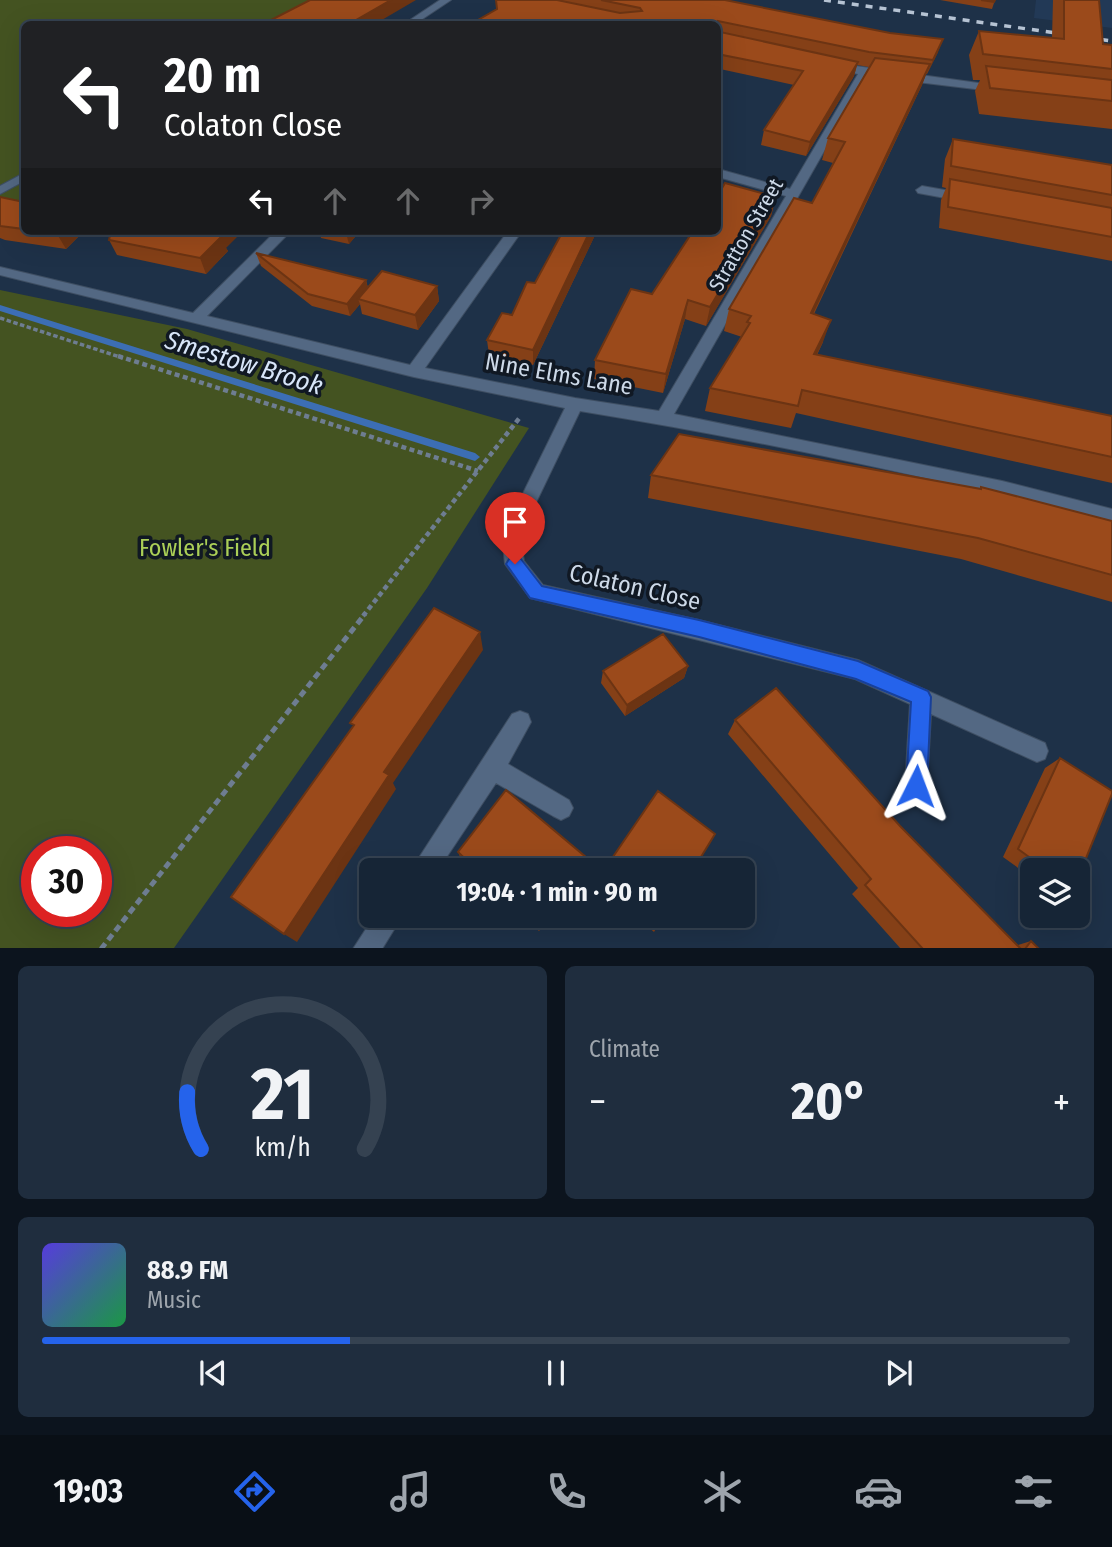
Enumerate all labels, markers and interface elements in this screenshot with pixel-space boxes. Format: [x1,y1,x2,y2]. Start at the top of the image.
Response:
text: 20 m [164,46,261,105]
icon: left [49,49,140,140]
text: Colaton Close [164,106,342,144]
street label: Stratton Street [703,174,789,296]
icon: left [243,182,281,220]
icon: ahead [316,182,354,220]
icon: ahead [389,182,427,220]
icon: right [462,182,500,220]
water label: Smestow Brook [161,324,327,402]
street label: Nine Elms Lane [483,347,635,401]
pin [485,492,545,564]
icon: arrive [496,503,534,541]
park label: Fowler's Field [139,534,271,562]
street label: Colaton Close [567,558,703,616]
position arrow [879,749,953,823]
speed limit sign: 30 [21,836,112,927]
map controls [1020,858,1090,928]
button: layers [1020,858,1090,928]
text: 19:04 · 1 min · 90 m [457,877,657,908]
text: Climate [589,1035,660,1063]
text: 21 [250,1051,314,1138]
text: 20° [791,1070,868,1133]
text: − [589,1079,606,1125]
text: + [1053,1079,1070,1125]
text: km/h [255,1132,310,1162]
text: 88.9 FM [147,1255,228,1286]
text: Music [147,1286,201,1314]
icon: previous [194,1354,232,1392]
icon: pause [537,1354,575,1392]
icon: next [880,1354,918,1392]
icon: directions [230,1467,279,1516]
icon: music [386,1467,435,1516]
icon: phone [542,1467,591,1516]
icon: climate [698,1467,747,1516]
icon: car [854,1467,903,1516]
icon: filters [1009,1467,1058,1516]
text: 19:03 [53,1472,123,1510]

